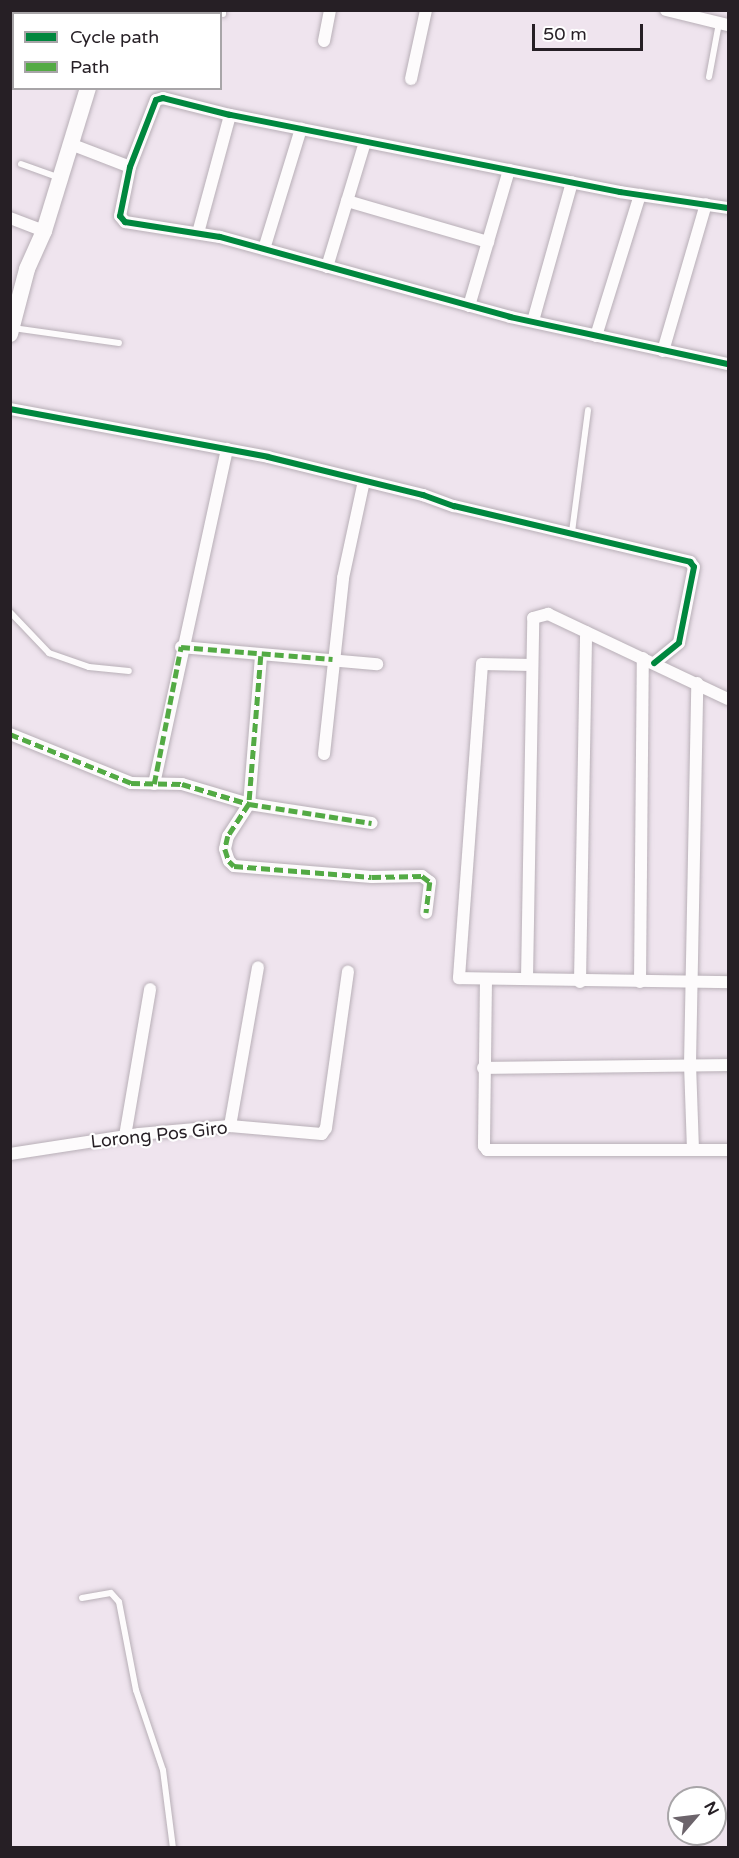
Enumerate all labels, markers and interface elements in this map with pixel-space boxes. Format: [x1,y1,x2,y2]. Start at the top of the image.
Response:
legend [12,12,222,90]
scale bar [535,12,646,50]
text: 50 m [543,23,587,45]
text: Cycle path [70,26,159,48]
text: Path [70,56,109,78]
street label: Lorong Pos Giro [89,1117,229,1153]
north arrow [667,1786,727,1846]
text: N [699,1798,723,1819]

